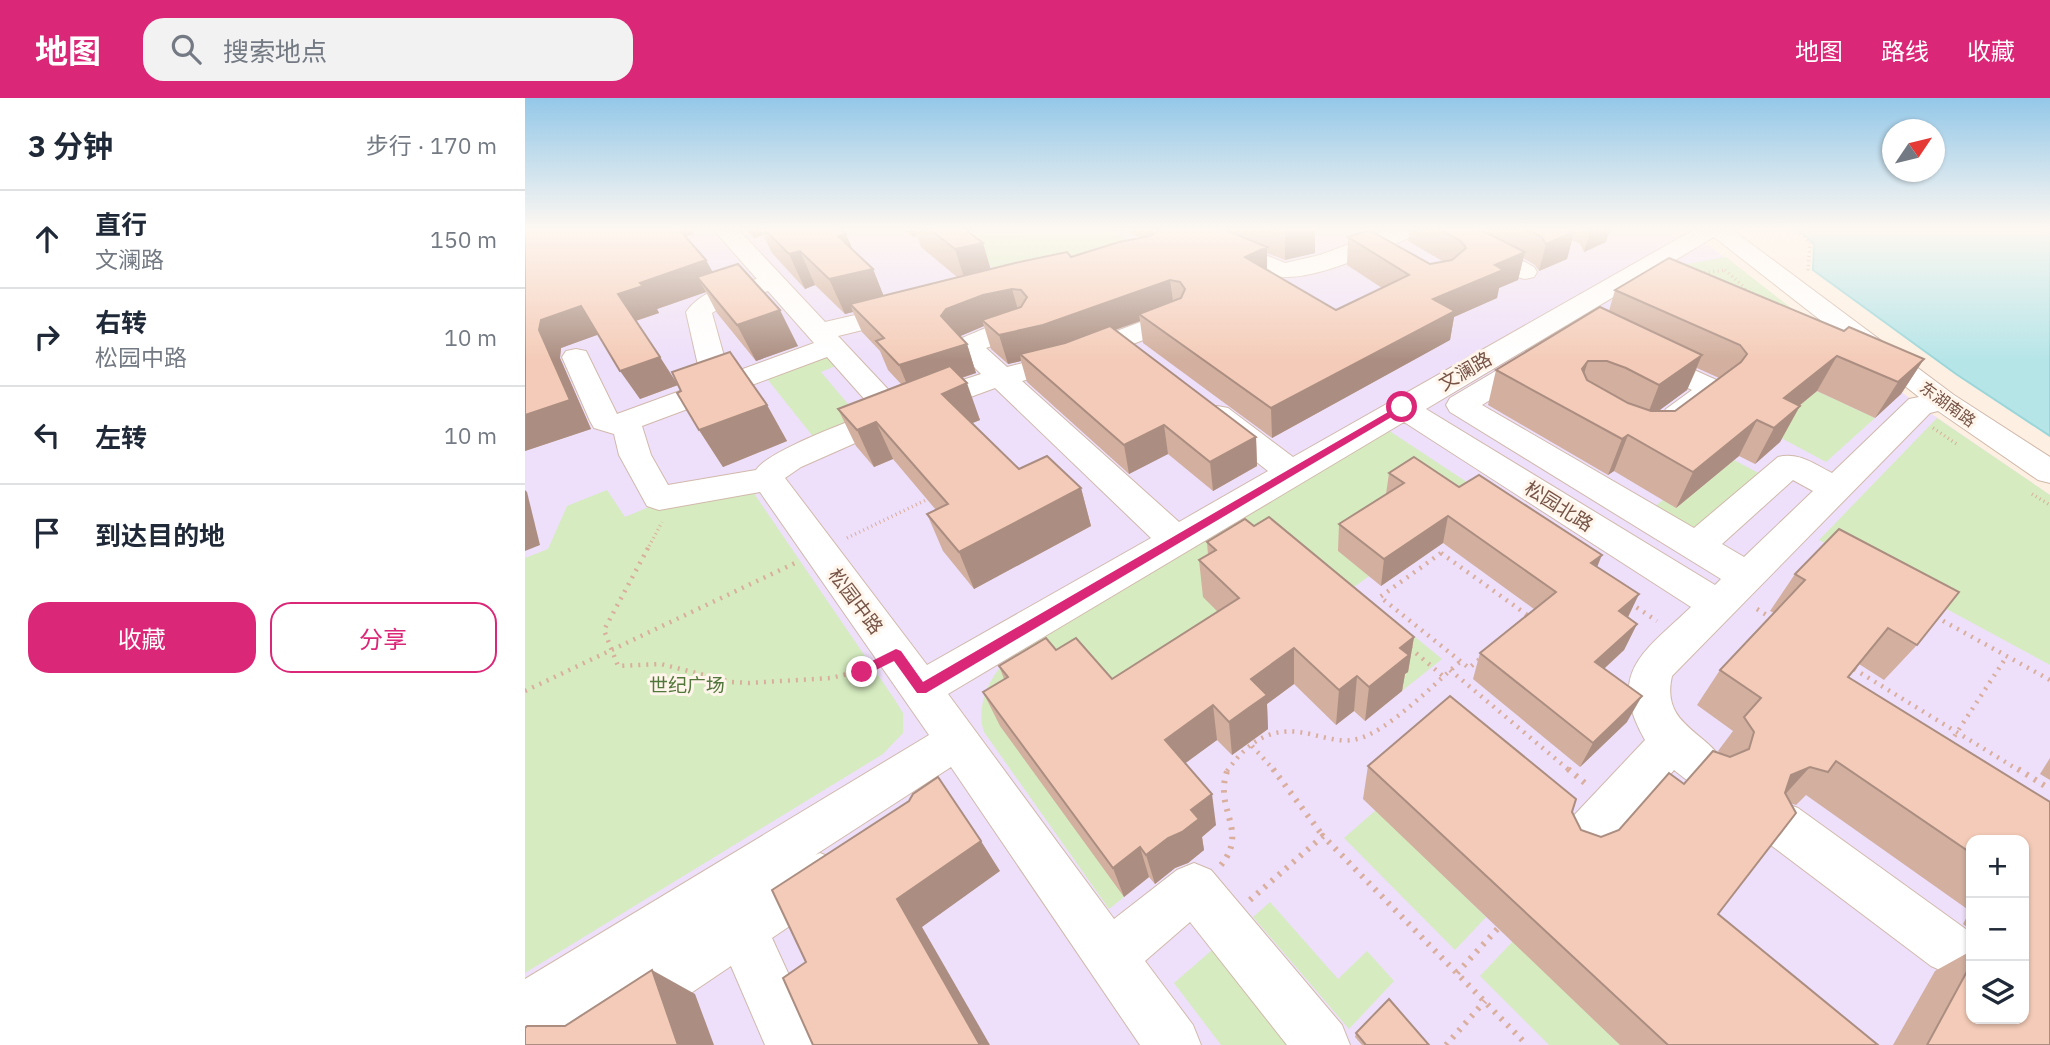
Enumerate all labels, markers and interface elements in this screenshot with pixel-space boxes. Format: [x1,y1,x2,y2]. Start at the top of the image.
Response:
search box [143,18,633,81]
text: 地图 [35,29,101,72]
icon: search [167,30,205,68]
text: 搜索地点 [223,34,327,68]
text: 地图 [1795,35,1843,67]
text: 路线 [1881,35,1929,67]
text: 收藏 [1967,35,2015,67]
north arrow [1882,119,1945,182]
text: 3 分钟 [28,126,113,165]
text: 步行 · 170 m [366,130,497,160]
text: 直行 [95,207,147,241]
icon: ahead [28,220,66,258]
text: 150 m [430,224,497,254]
text: 文澜路 [95,244,164,274]
text: 右转 [95,305,147,339]
icon: right [28,318,66,356]
text: 10 m [444,322,497,352]
text: 松园中路 [95,342,187,372]
street label: 文澜路 [1434,346,1496,396]
street label: 东湖南路 [1916,377,1980,431]
route start [1386,391,1417,422]
icon: left [28,416,66,454]
text: 左转 [95,420,147,454]
text: 10 m [444,420,497,450]
street label: 松园北路 [1520,476,1598,536]
icon: arrive [28,514,66,552]
text: 到达目的地 [95,518,225,552]
street label: 松园中路 [824,563,888,639]
button: 收藏 [28,602,256,673]
button: 分享 [270,602,497,673]
route end [846,656,877,687]
park label: 世纪广场 [649,673,725,697]
map controls [1966,835,2029,1024]
button: + [1966,835,2029,898]
button: − [1966,898,2029,961]
button: layers [1966,961,2029,1024]

